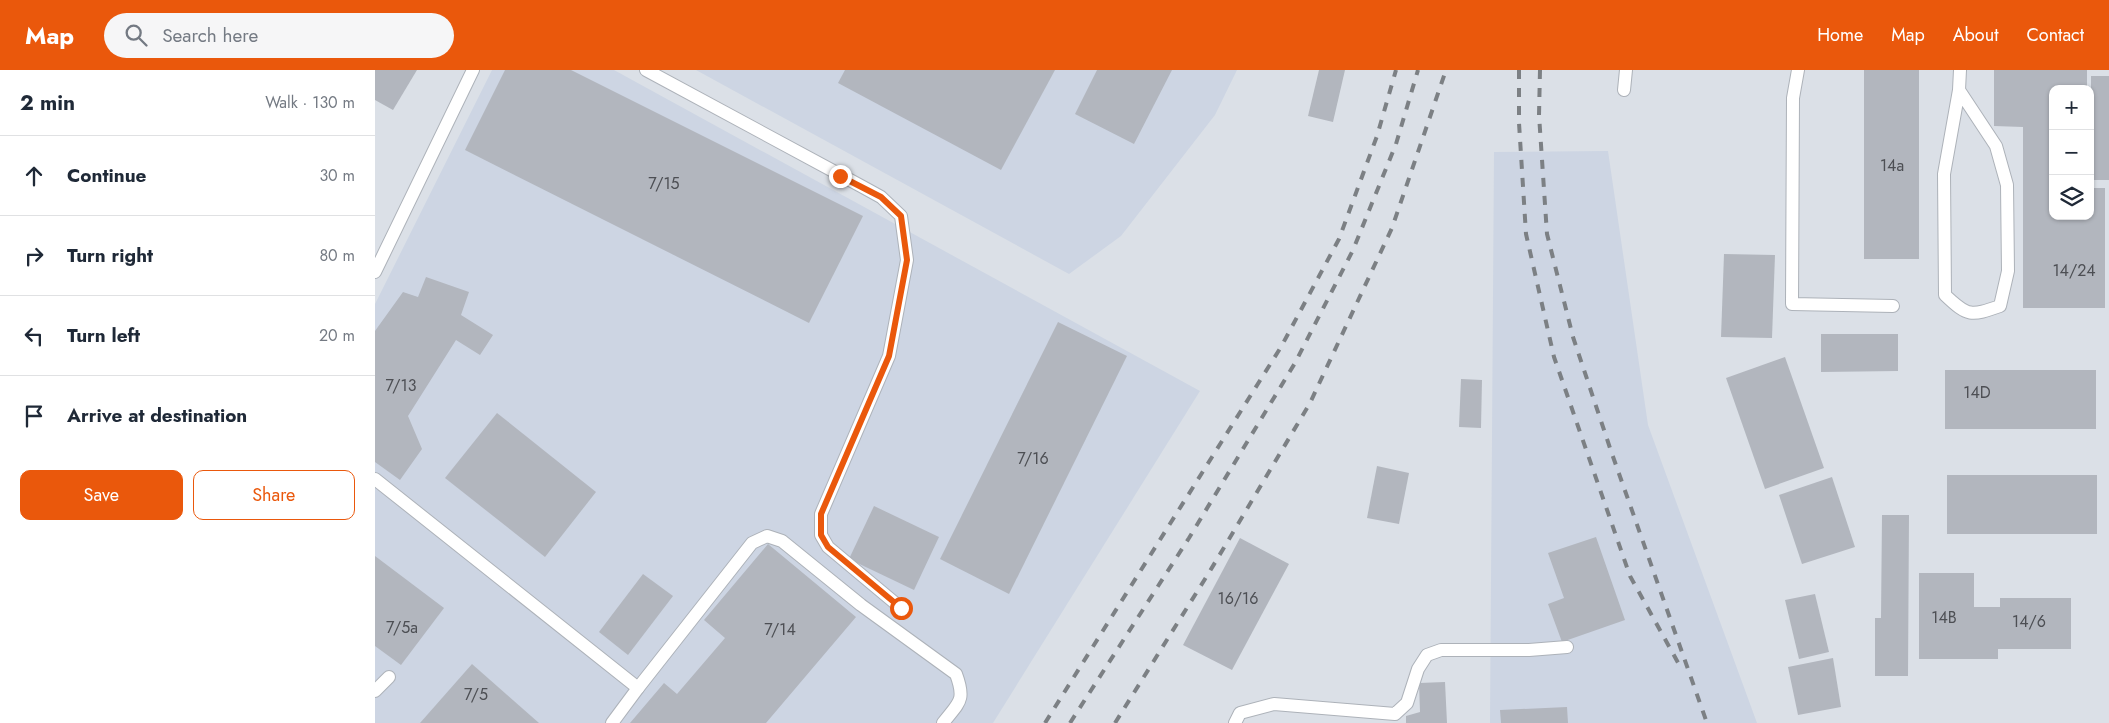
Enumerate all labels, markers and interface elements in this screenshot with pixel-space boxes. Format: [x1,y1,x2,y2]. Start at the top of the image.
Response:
search box [104,13,454,58]
text: Map [25,18,74,53]
icon: search [122,21,150,49]
text: Search here [162,22,258,49]
text: Home [1817,22,1863,48]
text: Map [1891,22,1925,48]
text: About [1953,22,1998,48]
text: Contact [2026,22,2084,48]
map controls [2049,85,2094,220]
button: + [2049,85,2094,130]
text: 2 min [20,88,75,118]
text: Walk · 130 m [265,91,355,114]
button: − [2049,130,2094,175]
house number: 14a [1880,154,1904,177]
icon: ahead [20,162,48,190]
text: Continue [67,162,146,189]
text: 30 m [319,164,355,187]
route end [829,165,852,188]
house number: 7/15 [648,172,680,195]
button: layers [2049,175,2094,220]
icon: right [20,242,48,270]
text: Turn right [67,242,153,269]
text: 80 m [319,244,355,267]
house number: 14/24 [2052,259,2096,282]
icon: left [20,322,48,350]
text: Turn left [67,322,140,349]
text: 20 m [319,324,355,347]
house number: 7/13 [386,374,417,397]
house number: 14D [1963,381,1991,404]
icon: arrive [20,402,48,430]
text: Arrive at destination [67,402,247,429]
house number: 7/16 [1017,447,1049,470]
button: Save [20,470,183,520]
button: Share [193,470,355,520]
house number: 16/16 [1217,587,1259,610]
route start [890,597,913,620]
house number: 14B [1931,606,1957,629]
house number: 14/6 [2012,610,2046,633]
house number: 7/5a [386,616,418,639]
house number: 7/14 [764,618,796,641]
house number: 7/5 [464,683,488,706]

